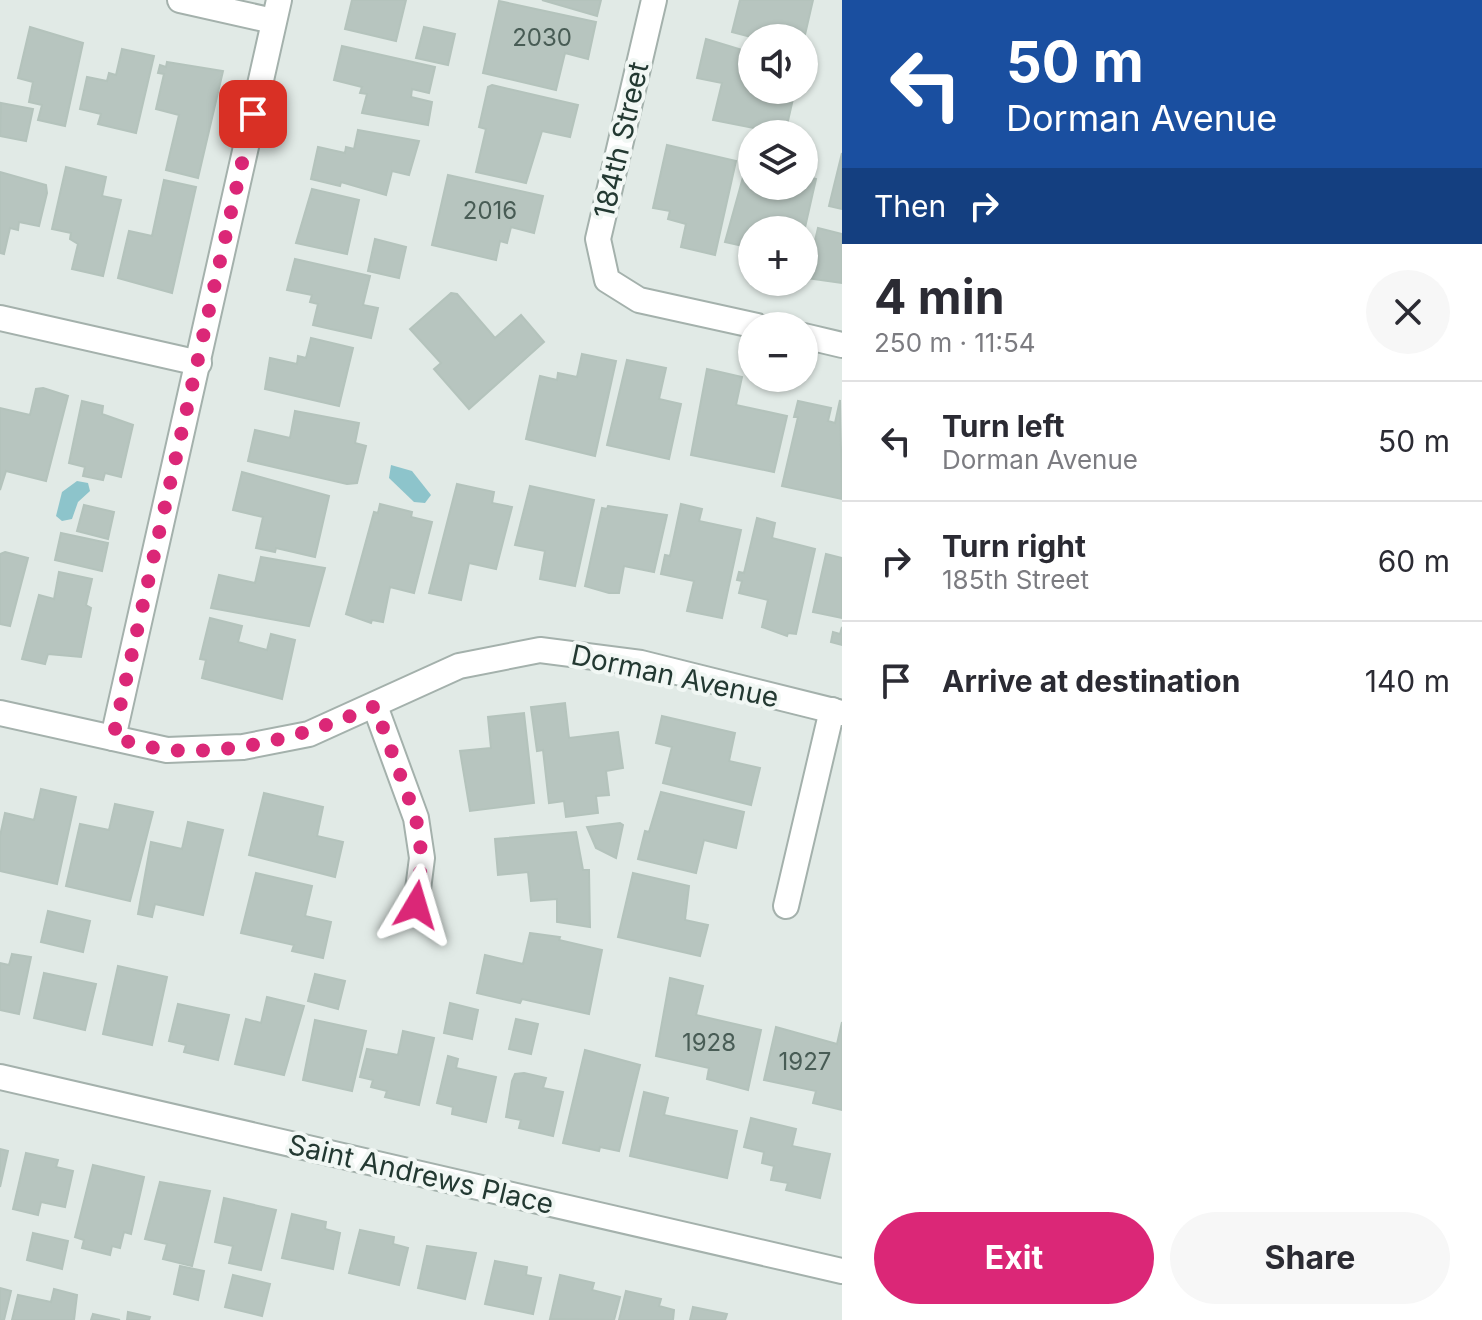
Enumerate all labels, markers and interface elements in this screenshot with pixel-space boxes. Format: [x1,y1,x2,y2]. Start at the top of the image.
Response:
house number: 2030 [512,23,572,52]
map controls [738,24,818,392]
button: sound [738,24,818,104]
text: 50 m [1006,28,1144,96]
icon: left [874,32,978,136]
street label: 184th Street [587,59,655,221]
pin [219,80,287,148]
icon: arrive [231,92,275,136]
text: Dorman Avenue [1006,96,1277,140]
button: layers [738,120,818,200]
icon: right [962,184,1006,228]
text: Then [874,188,946,224]
house number: 2016 [463,196,517,225]
button: + [738,216,818,296]
text: 4 min [874,267,1005,326]
button: close [1366,270,1450,354]
button: − [738,312,818,392]
text: 250 m · 11:54 [874,327,1036,358]
text: Turn left [942,408,1064,444]
icon: left [874,419,918,463]
text: 50 m [1378,423,1450,459]
text: Dorman Avenue [942,444,1138,475]
text: Turn right [942,528,1086,564]
icon: right [874,539,918,583]
text: 60 m [1378,543,1450,579]
text: 185th Street [942,564,1089,595]
street label: Dorman Avenue [568,637,782,715]
icon: arrive [874,659,918,703]
text: Arrive at destination [942,663,1240,699]
text: 140 m [1365,663,1450,699]
position arrow [374,863,458,947]
house number: 1928 [682,1028,736,1057]
house number: 1927 [779,1047,831,1076]
street label: Saint Andrews Place [285,1127,557,1221]
button: Exit [874,1212,1154,1304]
button: Share [1170,1212,1450,1304]

